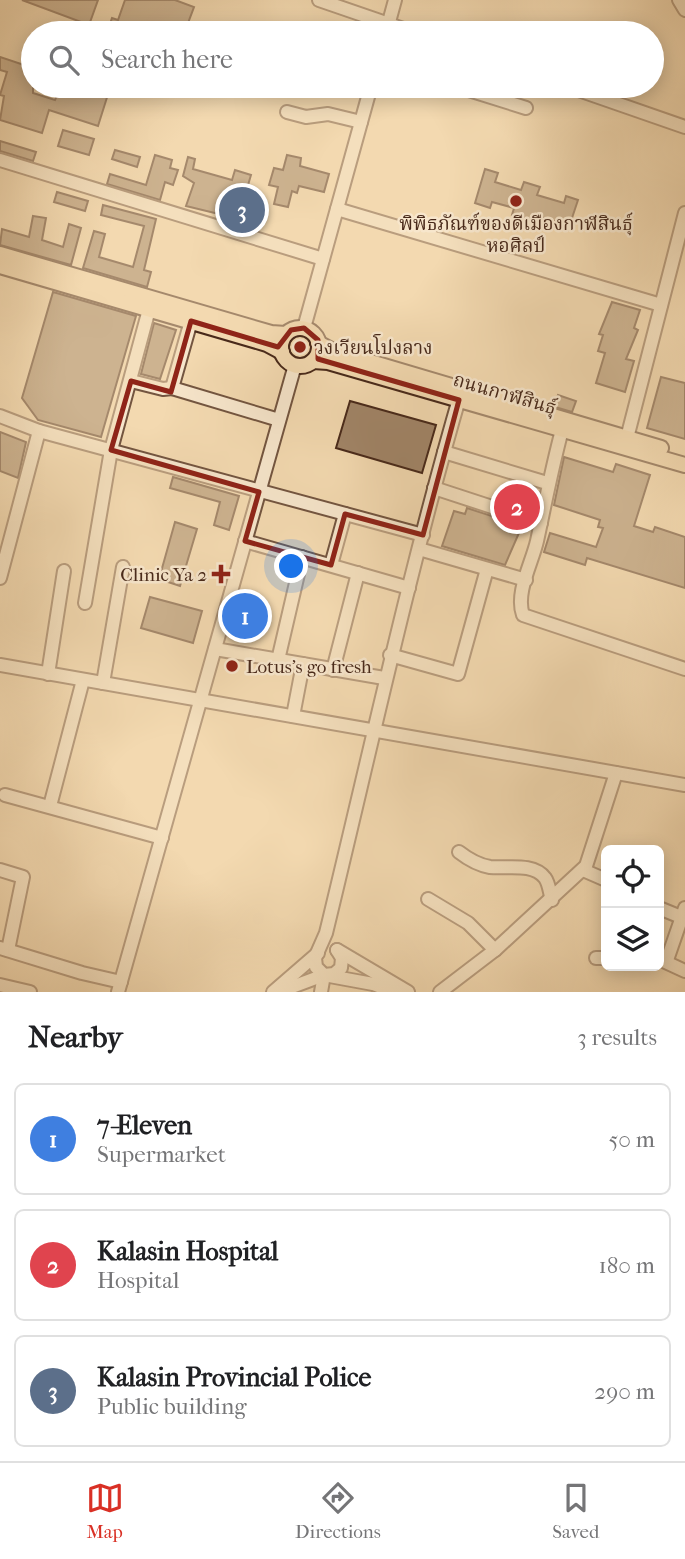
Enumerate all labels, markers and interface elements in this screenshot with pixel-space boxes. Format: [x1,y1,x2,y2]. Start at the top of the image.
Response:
search box [21,21,664,98]
icon: search [45,41,83,79]
text: Search here [101,44,233,75]
pin: 3 [219,184,265,236]
marker: พิพิธภัณฑ์ของดีเมืองกาฬสินธุ์ หอศิลป์ [508,193,524,209]
place label: พิพิธภัณฑ์ของดีเมืองกาฬสินธุ์ หอศิลป์ [399,212,633,257]
place label: วงเวียนโปงลาง [314,333,432,359]
marker: วงเวียนโปงลาง [292,339,308,355]
street label: ถนนกาฬสินธุ์ [450,368,560,420]
pin: 2 [494,481,540,533]
your location [274,549,308,583]
place label: Clinic Ya 2 [120,564,207,586]
marker: Clinic Ya 2 [213,566,229,582]
pin: 1 [222,590,268,642]
place label: Lotus's go fresh [246,656,372,678]
marker: Lotus's go fresh [224,658,240,674]
map controls [601,845,664,971]
button: locate [601,845,664,908]
button: layers [601,908,664,971]
text: Nearby [28,1020,123,1055]
text: 3 results [577,1024,657,1051]
text: 7-Eleven [97,1110,192,1141]
text: 1 [49,1126,57,1153]
text: 50 m [608,1126,655,1153]
text: Supermarket [97,1141,226,1168]
text: Kalasin Hospital [97,1236,278,1267]
text: 2 [47,1252,59,1279]
text: 180 m [598,1252,655,1279]
text: Hospital [97,1267,179,1294]
text: Kalasin Provincial Police [97,1362,371,1393]
text: 3 [48,1378,58,1405]
text: 290 m [594,1378,655,1405]
text: Public building [97,1393,247,1420]
tab: Map [86,1479,124,1543]
tab: Directions [295,1479,381,1543]
tab: Saved [552,1479,599,1543]

